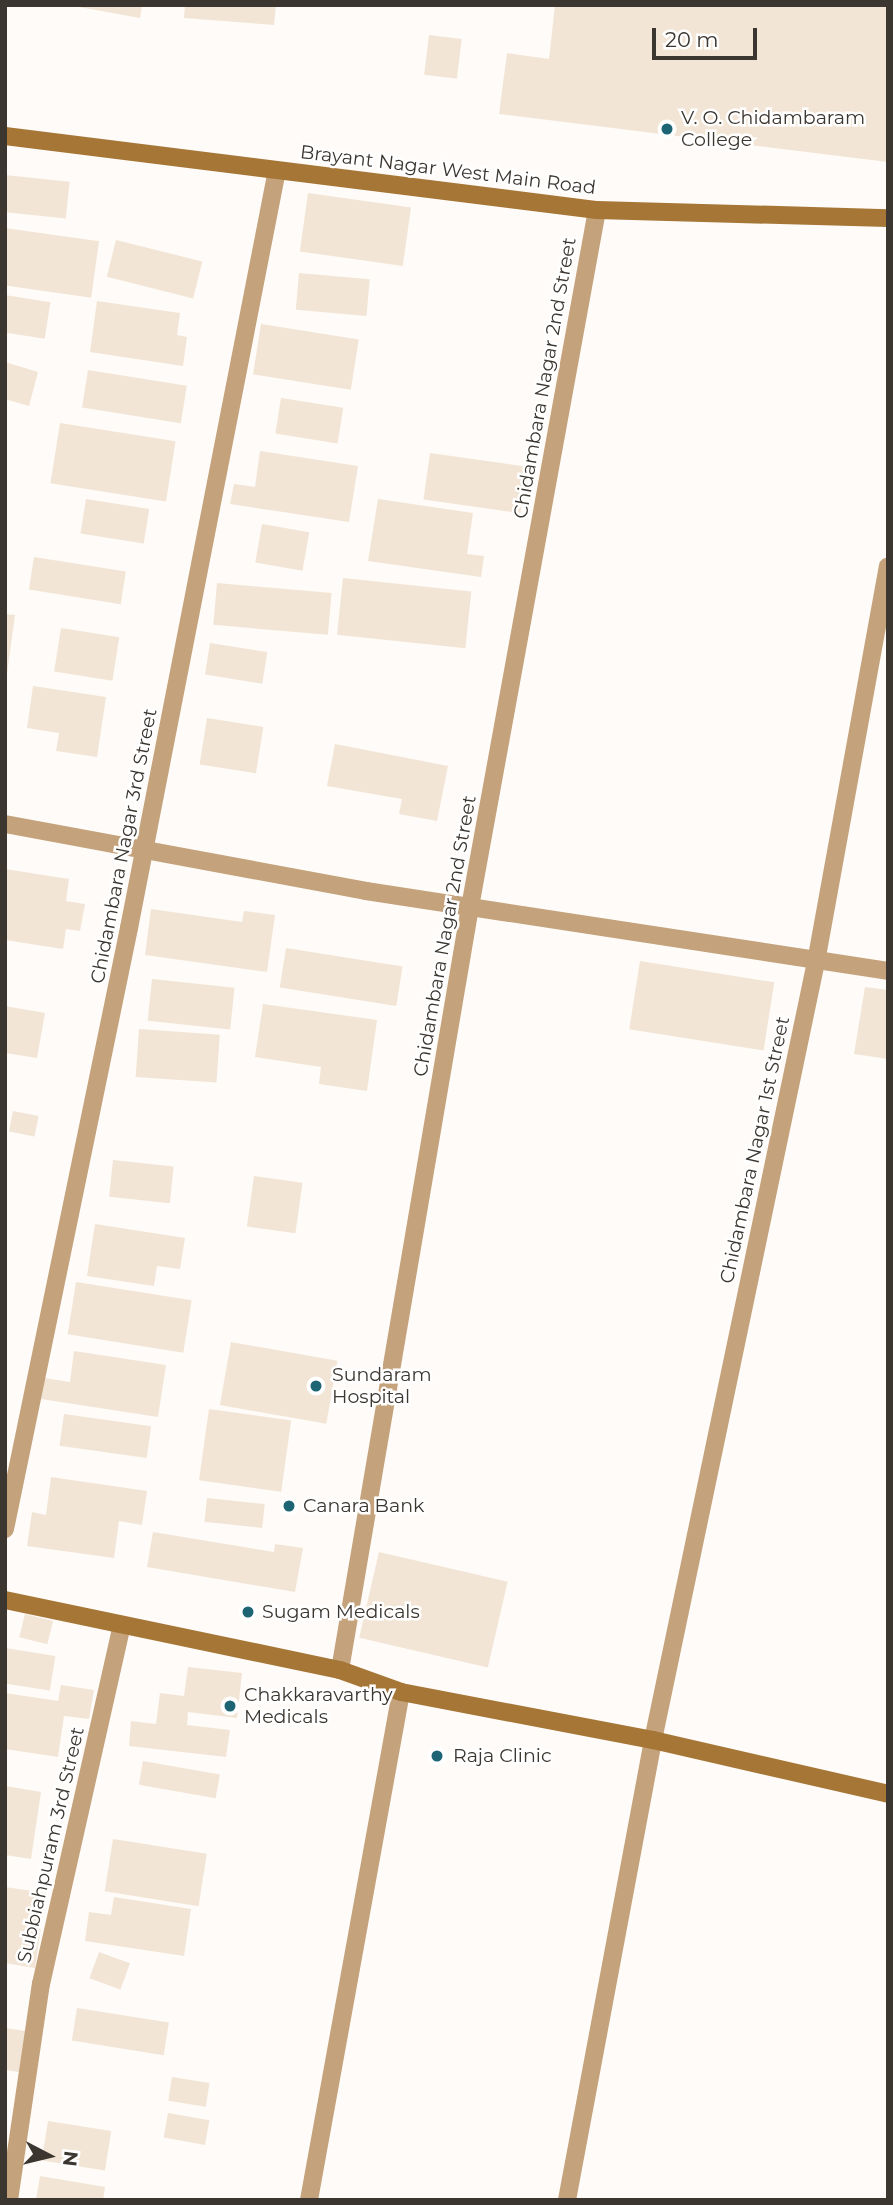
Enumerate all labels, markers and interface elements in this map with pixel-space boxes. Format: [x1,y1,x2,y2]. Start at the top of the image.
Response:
scale bar [655,14,760,58]
text: 20 m [665,27,719,52]
place label: V. O. Chidambaram College [681,107,865,151]
marker: V. O. Chidambaram College [659,121,675,137]
street label: Brayant Nagar West Main Road [299,141,597,199]
street label: Chidambara Nagar 2nd Street [509,236,581,520]
street label: Chidambara Nagar 3rd Street [86,707,162,985]
street label: Chidambara Nagar 2nd Street [409,794,481,1078]
street label: Chidambara Nagar 1st Street [716,1014,794,1286]
place label: Sundaram Hospital [332,1364,432,1408]
marker: Sundaram Hospital [306,1376,326,1396]
place label: Canara Bank [303,1495,424,1517]
marker: Canara Bank [281,1498,297,1514]
place label: Sugam Medicals [262,1601,420,1623]
marker: Sugam Medicals [240,1604,256,1620]
place label: Chakkaravarthy Medicals [244,1684,393,1728]
marker: Chakkaravarthy Medicals [222,1698,238,1714]
street label: Subbiahpuram 3rd Street [13,1725,89,1965]
place label: Raja Clinic [453,1745,552,1767]
marker: Raja Clinic [427,1746,447,1766]
north arrow [14,2121,84,2191]
text: N [58,2150,83,2168]

